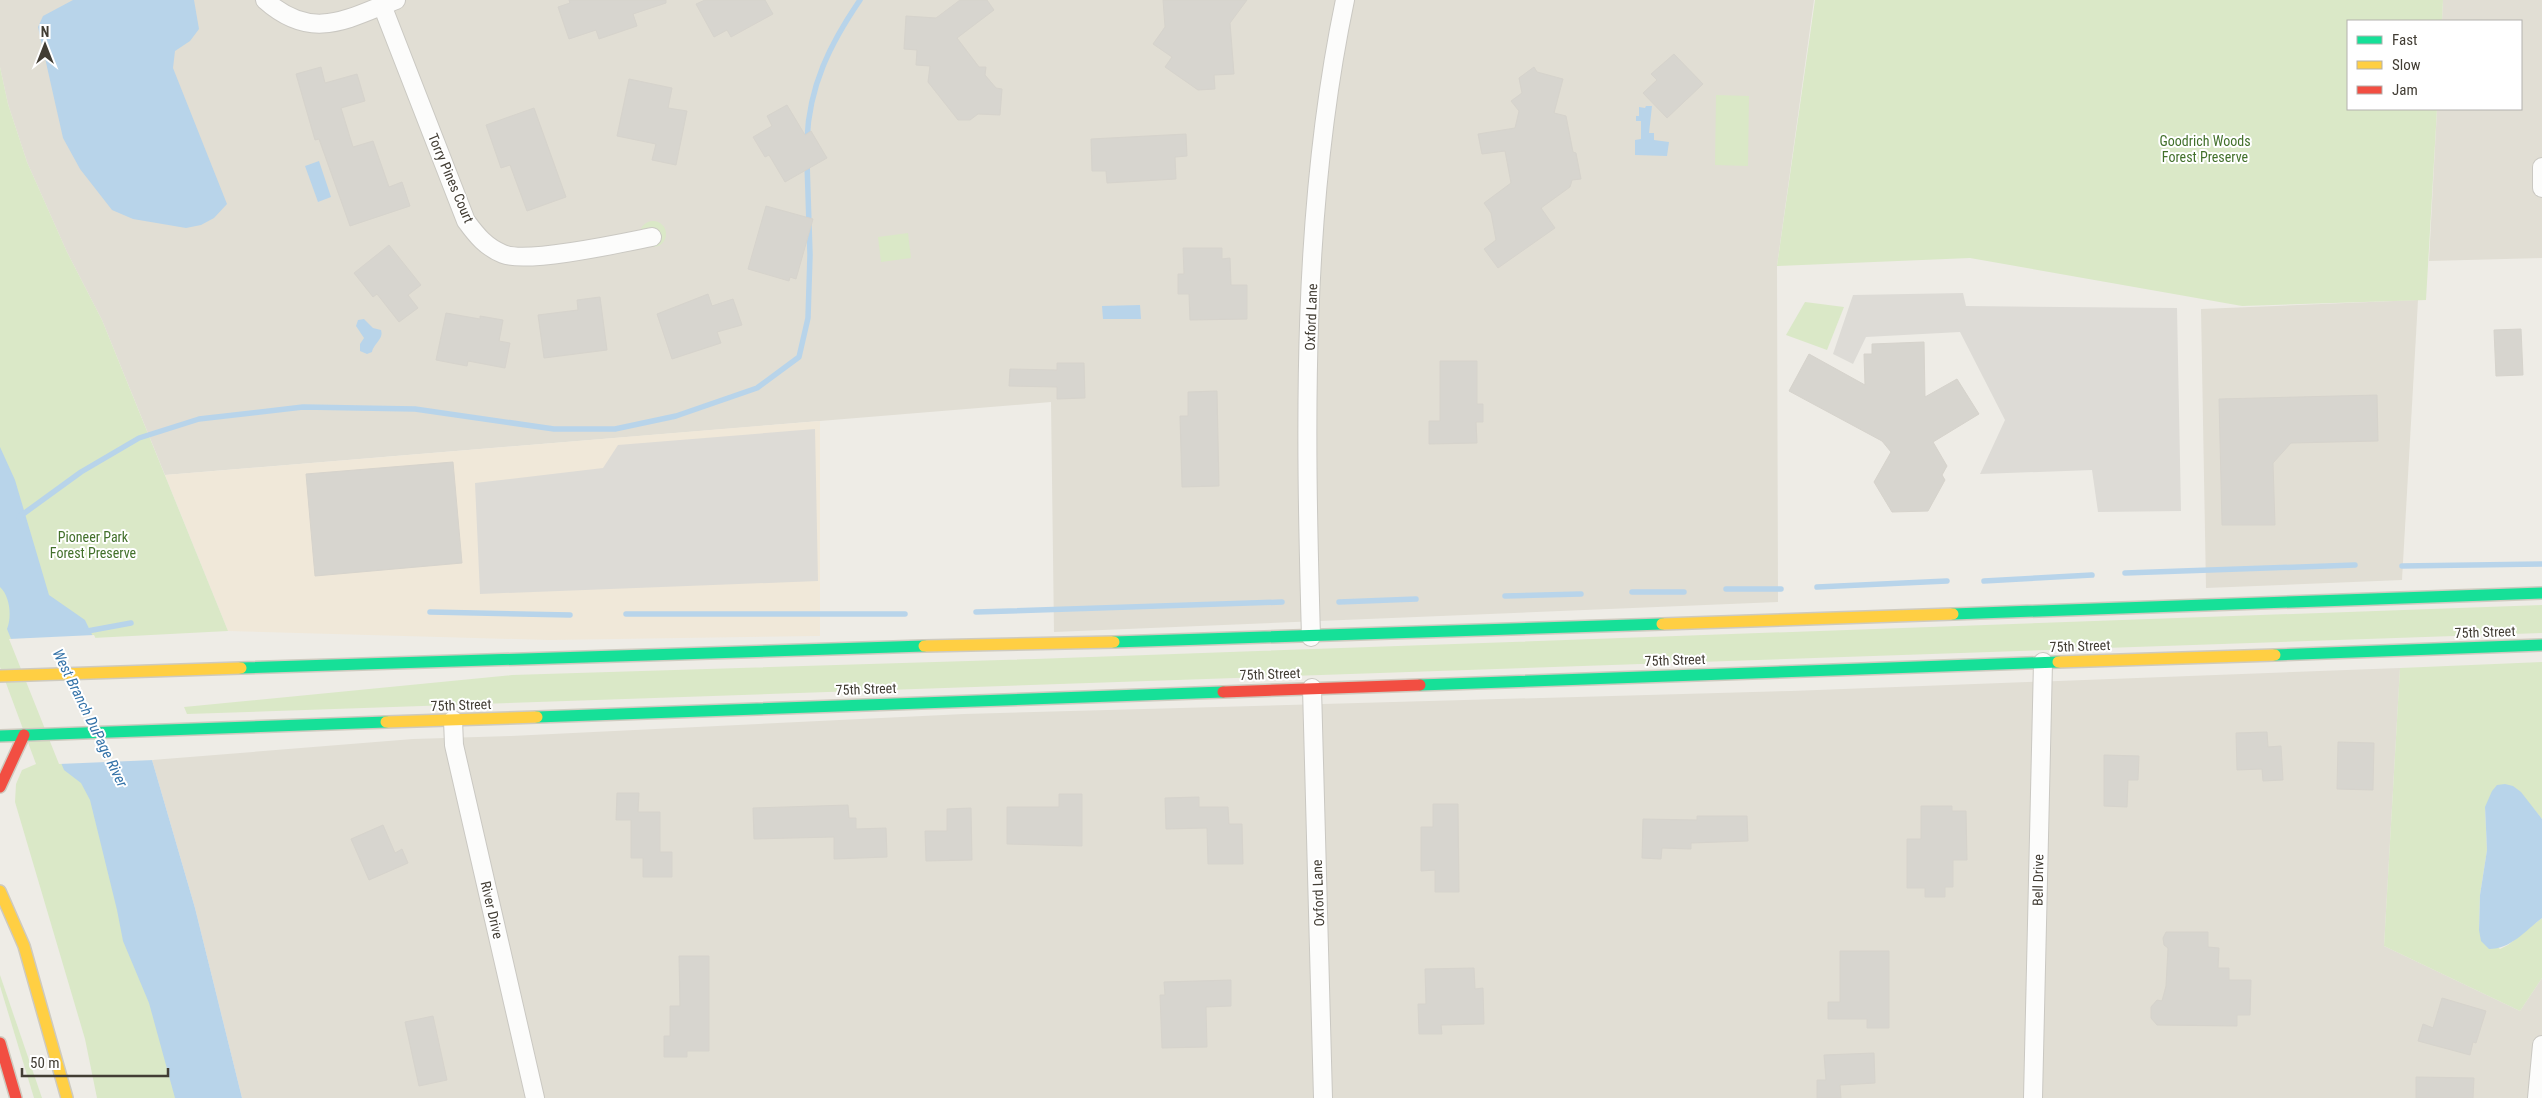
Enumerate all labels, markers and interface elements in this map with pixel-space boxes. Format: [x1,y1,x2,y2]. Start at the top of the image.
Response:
north arrow [20,20,70,70]
legend [2347,20,2522,110]
text: N [41,24,49,40]
text: Fast [2392,31,2417,49]
text: Slow [2392,56,2421,74]
text: Jam [2392,81,2418,99]
street label: Torry Pines Court [425,131,477,225]
park label: Goodrich Woods Forest Preserve [2159,133,2251,165]
street label: Oxford Lane [1302,283,1320,351]
park label: Pioneer Park Forest Preserve [50,529,137,561]
street label: 75th Street [2454,623,2516,641]
street label: 75th Street [2049,637,2111,655]
water label: West Branch DuPage River [49,646,132,791]
street label: 75th Street [1644,651,1706,669]
street label: 75th Street [1239,665,1301,683]
street label: 75th Street [835,680,897,698]
street label: 75th Street [430,696,492,714]
street label: Bell Drive [2030,854,2046,906]
street label: Oxford Lane [1309,859,1327,927]
street label: River Drive [478,880,506,941]
scale bar [22,1046,169,1078]
text: 50 m [30,1054,60,1072]

